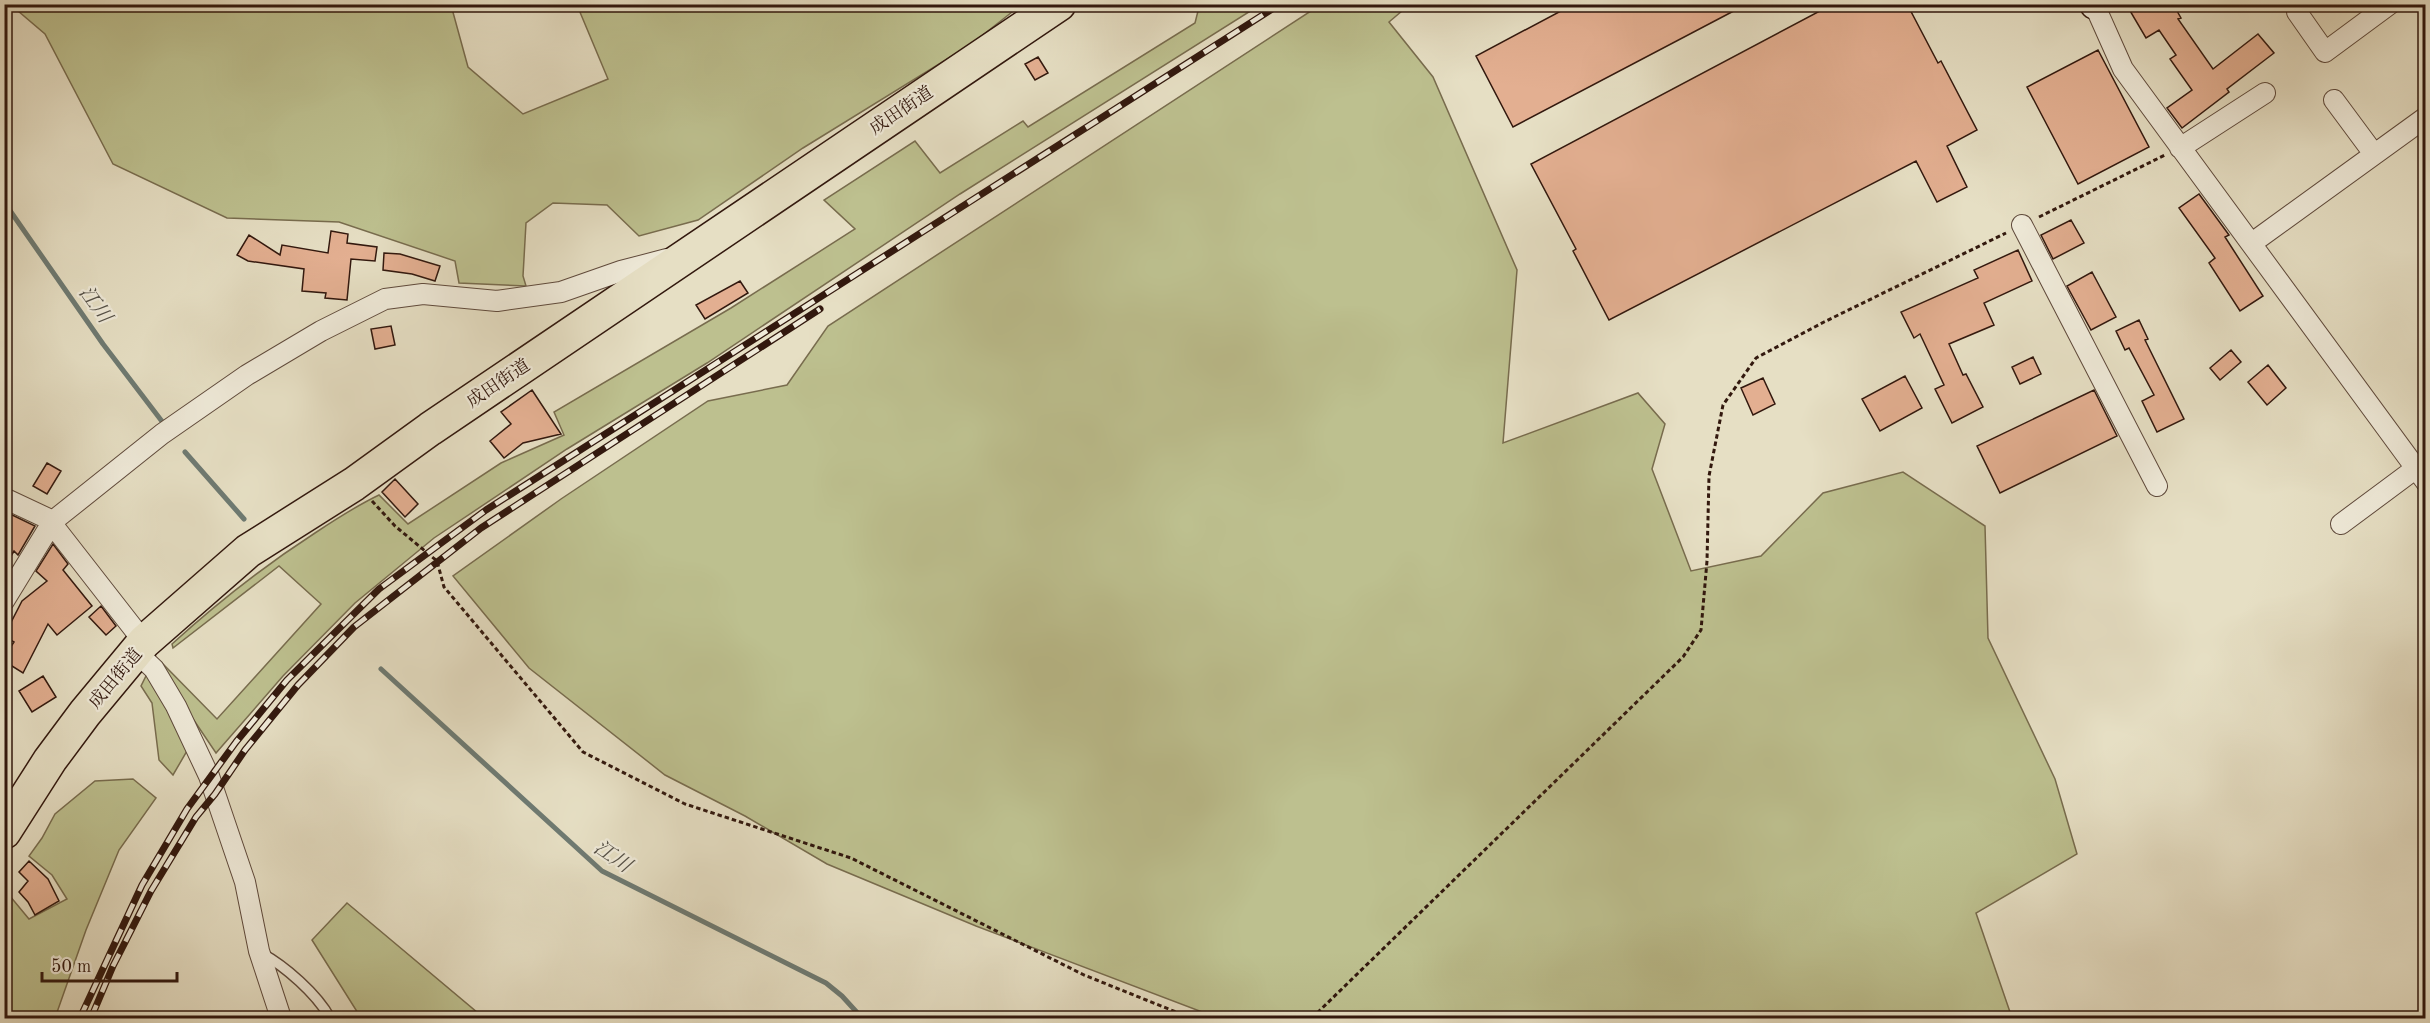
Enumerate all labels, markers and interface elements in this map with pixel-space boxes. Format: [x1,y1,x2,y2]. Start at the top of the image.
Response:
street label: 成田街道 [866,82,936,138]
water label: 江川 [75,282,117,329]
street label: 成田街道 [463,355,533,411]
street label: 成田街道 [84,644,146,712]
water label: 江川 [590,837,637,878]
scale bar [42,945,177,983]
text: 50 m [51,958,91,976]

